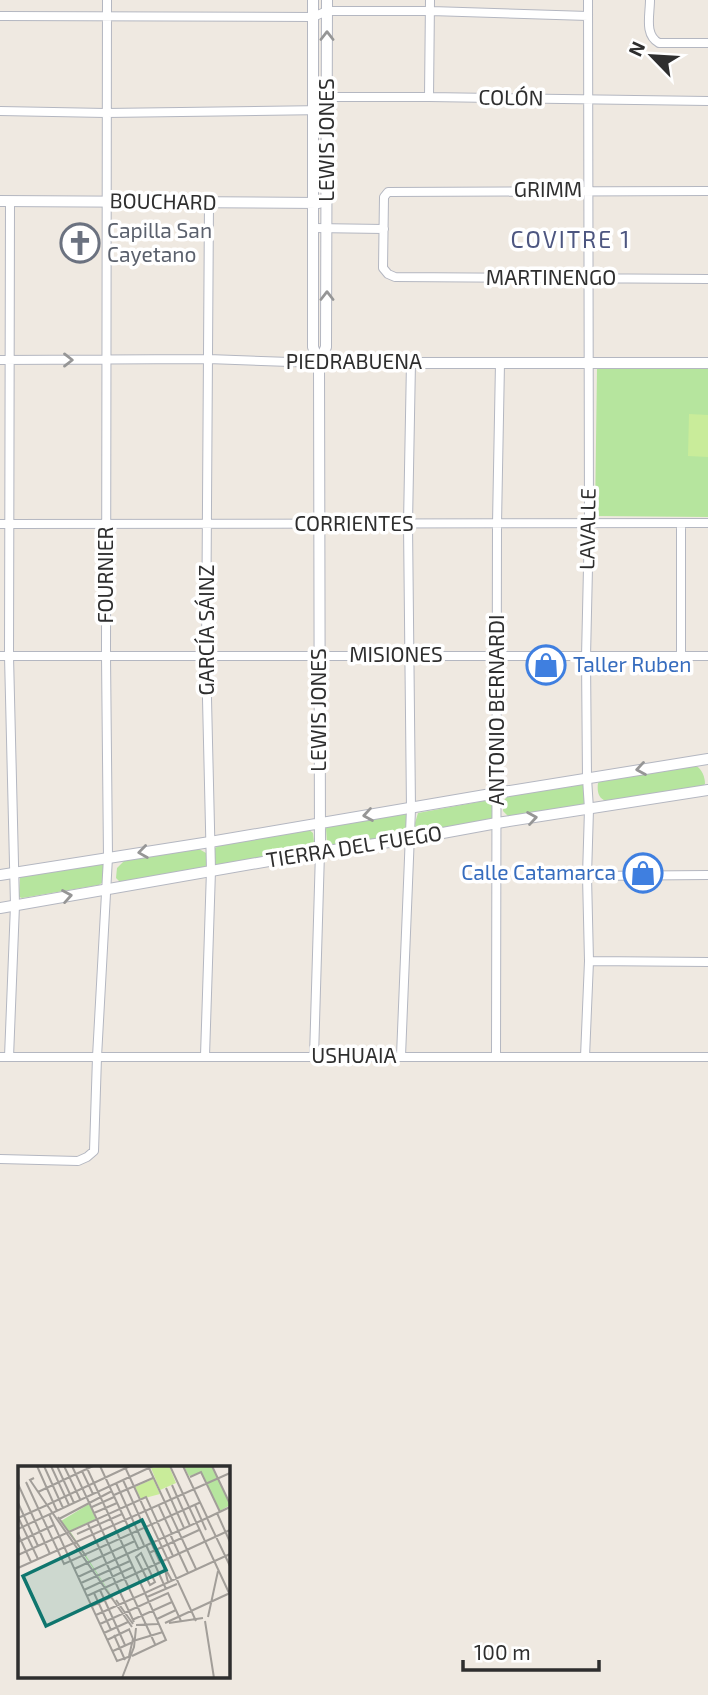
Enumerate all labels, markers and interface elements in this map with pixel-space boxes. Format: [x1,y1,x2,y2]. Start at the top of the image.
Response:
north arrow [617,21,687,91]
one-way arrow [319,31,335,41]
text: N [623,38,649,60]
street label: LEWIS JONES [313,78,338,202]
street label: COLÓN [478,83,544,110]
street label: GRIMM [514,176,582,201]
street label: BOUCHARD [109,187,217,214]
place label: Capilla San Cayetano [107,217,212,266]
church icon: Capilla San Cayetano [59,222,101,264]
district label: COVITRE 1 [511,225,631,253]
street label: MARTINENGO [486,264,616,289]
one-way arrow [319,291,335,301]
street label: PIEDRABUENA [286,348,422,373]
one-way arrow [63,352,74,368]
street label: LAVALLE [573,488,600,570]
street label: CORRIENTES [294,510,414,535]
street label: FOURNIER [92,526,117,624]
street label: GARCÍA SÁINZ [193,565,218,695]
street label: ANTONIO BERNARDI [483,615,508,805]
street label: MISIONES [349,641,443,666]
shop icon: Taller Ruben [525,644,567,686]
street label: LEWIS JONES [305,648,330,772]
place label: Taller Ruben [573,651,692,676]
one-way arrow [635,762,646,777]
one-way arrow [362,807,374,822]
one-way arrow [526,811,538,826]
street label: TIERRA DEL FUEGO [264,819,443,872]
one-way arrow [138,844,149,859]
shop icon: Calle Catamarca [622,852,664,894]
place label: Calle Catamarca [461,859,616,884]
one-way arrow [61,890,73,905]
street label: USHUAIA [311,1042,397,1067]
inset map [18,1466,229,1678]
scale bar [463,1628,600,1672]
text: 100 m [474,1639,531,1664]

